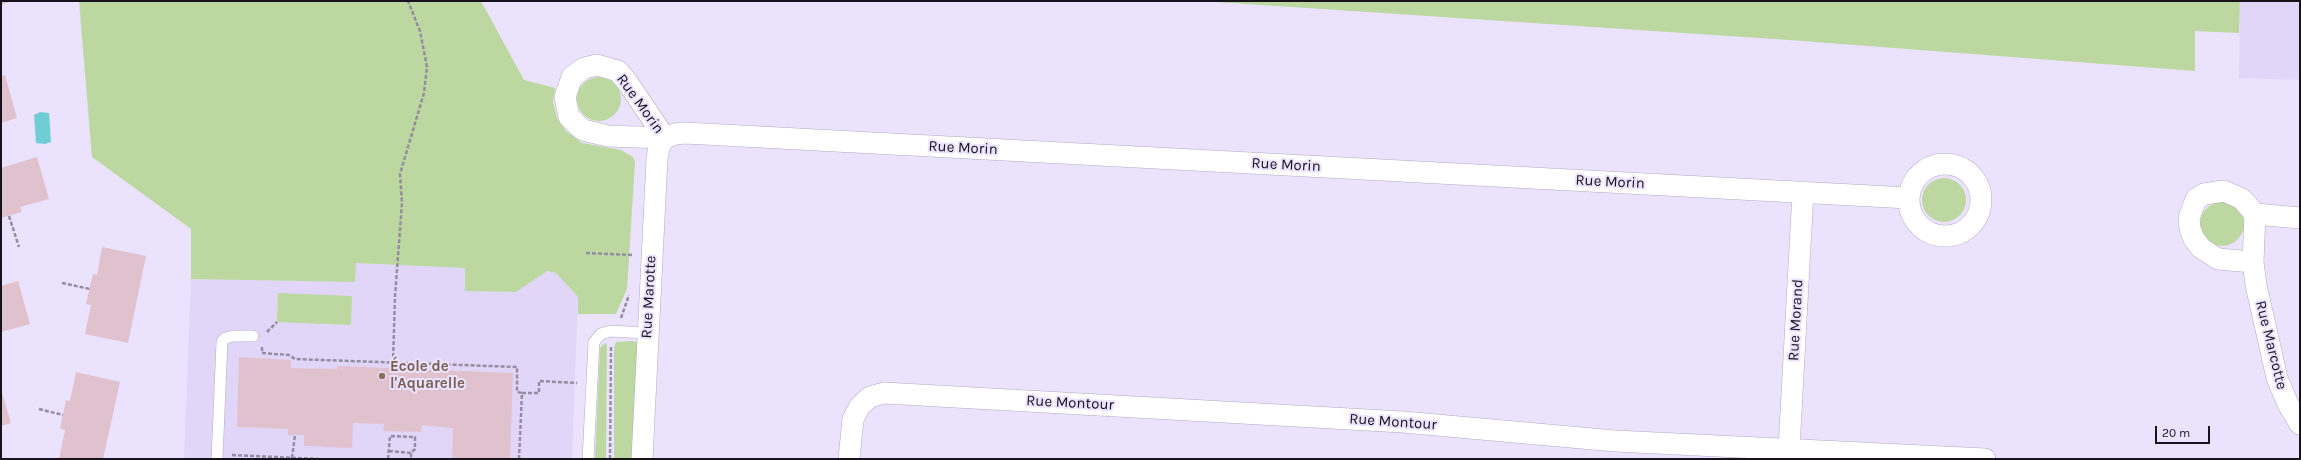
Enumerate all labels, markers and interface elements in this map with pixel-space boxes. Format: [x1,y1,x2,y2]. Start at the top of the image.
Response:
street label: Rue Morin [612,71,668,137]
street label: Rue Morin [928,137,998,159]
street label: Rue Morin [1251,154,1321,176]
street label: Rue Morin [1575,171,1645,193]
street label: Rue Marotte [638,255,660,339]
street label: Rue Morand [1785,279,1807,361]
street label: Rue Marcotte [2251,299,2291,391]
place label: École de l'Aquarelle [390,358,465,393]
marker: École de l'Aquarelle [377,371,387,381]
street label: Rue Montour [1026,392,1114,414]
street label: Rue Montour [1349,410,1437,434]
scale bar [2157,418,2212,444]
text: 20 m [2162,426,2190,440]

